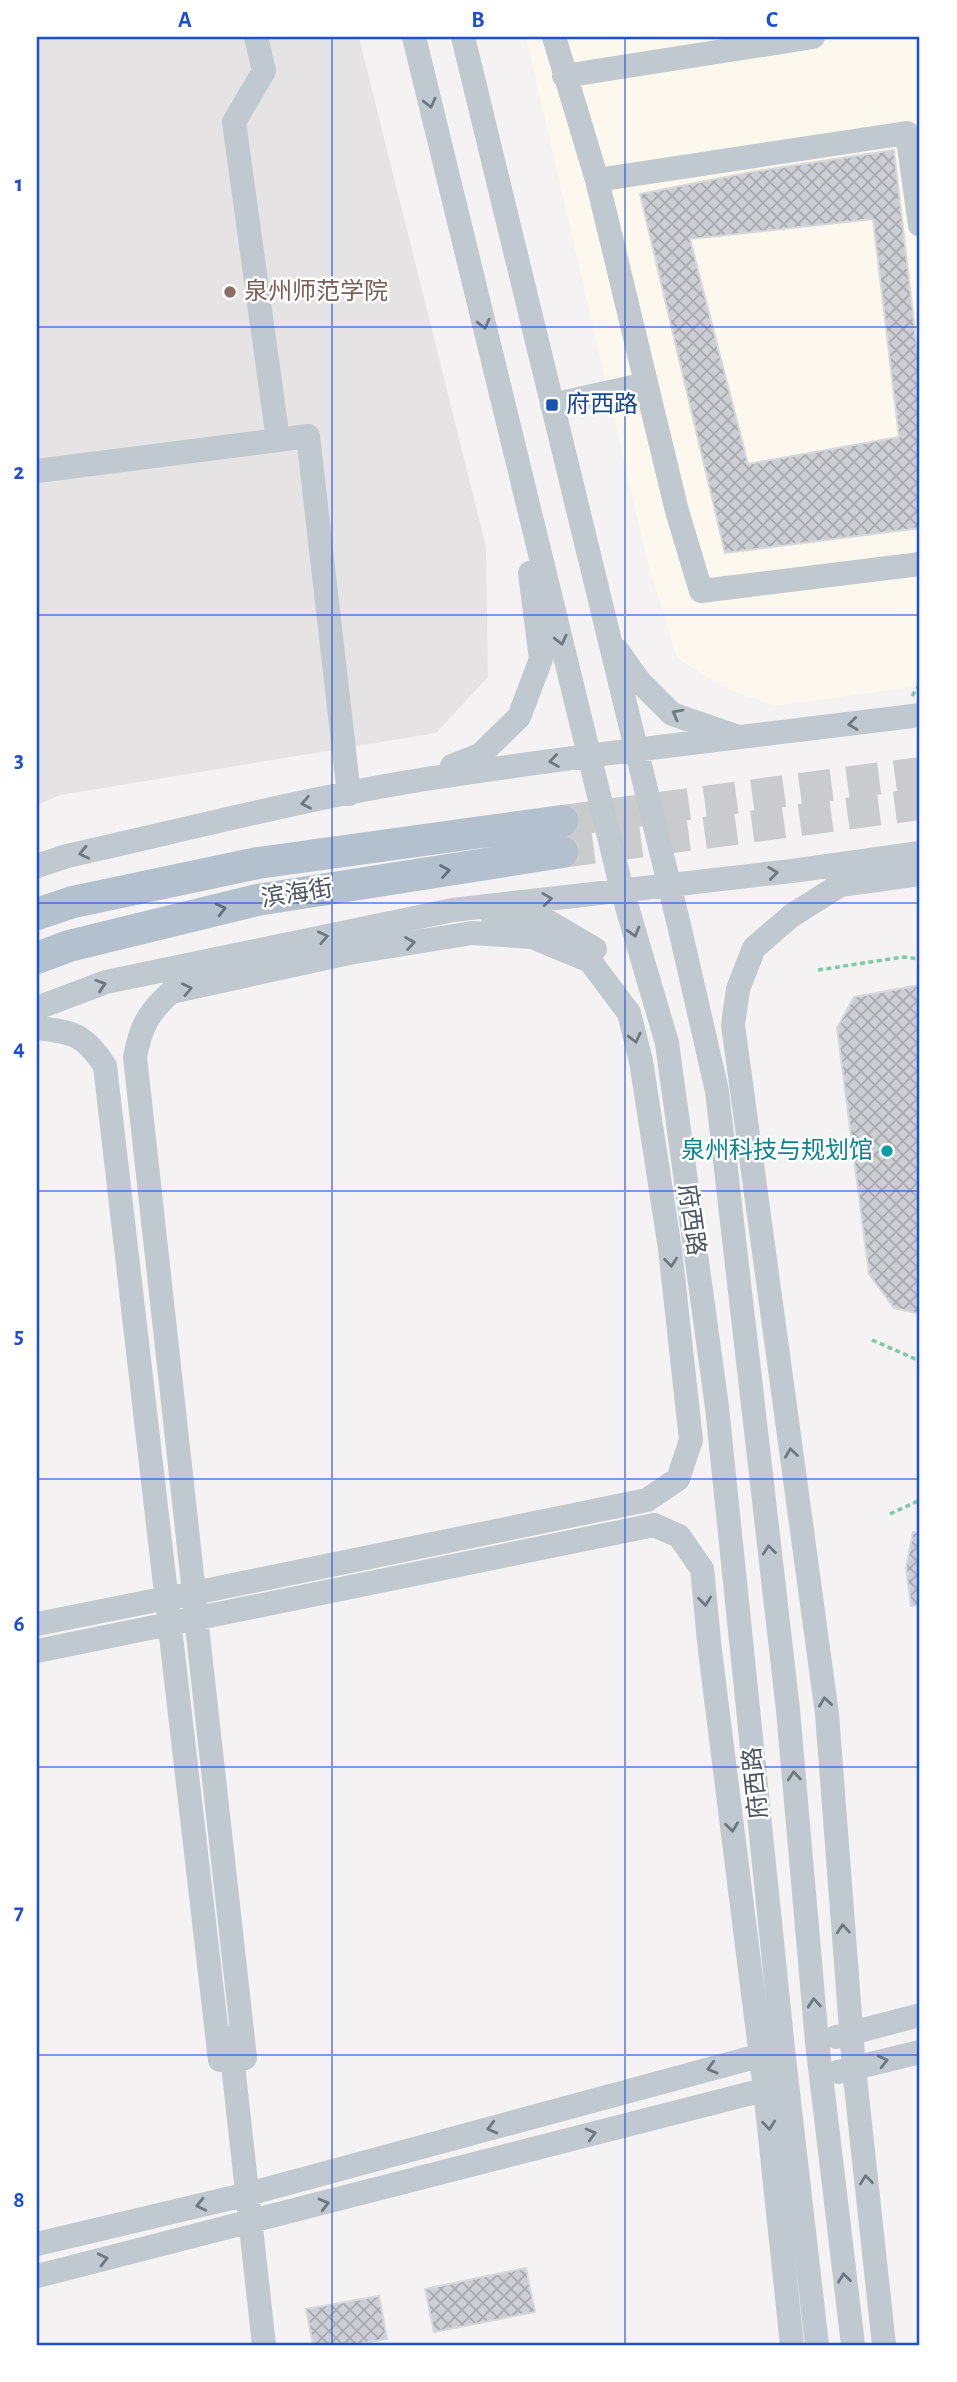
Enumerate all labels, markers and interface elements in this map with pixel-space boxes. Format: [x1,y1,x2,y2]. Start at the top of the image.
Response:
text: A [178,9,192,32]
text: B [471,9,485,32]
text: C [766,9,778,32]
one-way arrow [422,97,436,109]
text: 1 [15,173,23,196]
place label: 泉州师范学院 [244,278,388,304]
marker: 泉州师范学院 [222,284,238,300]
one-way arrow [476,318,490,330]
place label: 府西路 [566,391,638,417]
marker: 府西路 [544,397,560,413]
text: 2 [14,461,25,484]
one-way arrow [552,634,567,646]
one-way arrow [671,708,684,722]
one-way arrow [847,716,858,731]
text: 3 [14,749,24,772]
one-way arrow [548,753,560,768]
one-way arrow [300,795,312,810]
one-way arrow [78,844,90,859]
one-way arrow [439,863,451,878]
one-way arrow [768,866,779,881]
street label: 滨海街 [259,875,334,911]
one-way arrow [541,891,553,906]
one-way arrow [215,903,227,917]
one-way arrow [625,926,640,938]
one-way arrow [317,931,329,946]
one-way arrow [404,936,416,951]
one-way arrow [94,978,106,993]
one-way arrow [181,982,193,997]
one-way arrow [627,1032,641,1044]
text: 4 [13,1037,25,1060]
place label: 泉州科技与规划馆 [681,1137,873,1163]
marker: 泉州科技与规划馆 [879,1143,895,1159]
street label: 府西路 [674,1182,710,1257]
one-way arrow [664,1256,679,1268]
text: 5 [14,1325,24,1348]
one-way arrow [784,1447,799,1458]
one-way arrow [762,1544,777,1556]
one-way arrow [698,1595,713,1607]
text: 6 [13,1613,25,1636]
one-way arrow [818,1696,833,1708]
street label: 府西路 [738,1746,772,1820]
one-way arrow [786,1770,801,1782]
one-way arrow [725,1821,740,1833]
text: 7 [14,1901,24,1924]
one-way arrow [836,1923,851,1934]
one-way arrow [807,1997,822,2008]
one-way arrow [877,2055,889,2069]
one-way arrow [706,2060,718,2074]
one-way arrow [486,2119,498,2134]
one-way arrow [761,2120,776,2131]
one-way arrow [585,2128,597,2142]
one-way arrow [859,2174,874,2186]
text: 8 [13,2189,25,2212]
one-way arrow [195,2197,207,2211]
one-way arrow [317,2197,329,2212]
one-way arrow [97,2253,109,2267]
one-way arrow [837,2272,852,2283]

